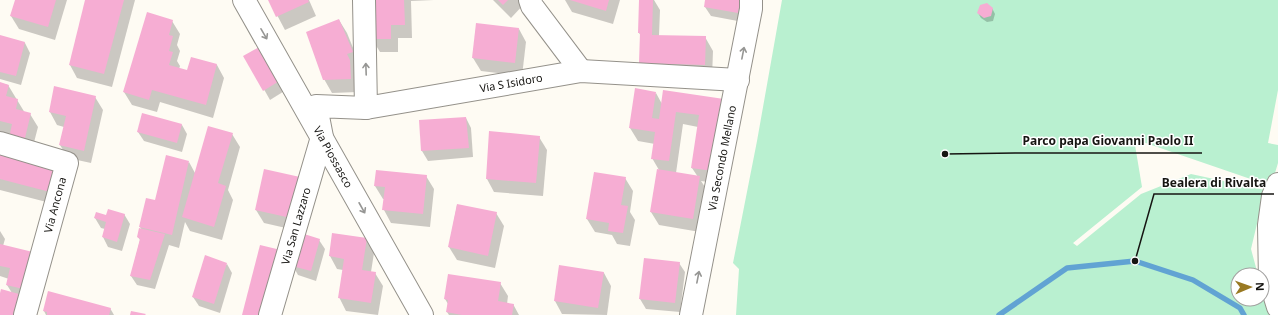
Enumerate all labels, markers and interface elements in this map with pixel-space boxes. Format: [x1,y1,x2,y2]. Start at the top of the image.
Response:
one-way arrow [260,28,268,40]
one-way arrow [739,47,747,60]
one-way arrow [362,63,370,76]
street label: Via S Isidoro [478,70,544,95]
street label: Via Secondo Mellano [704,104,739,212]
street label: Via Piossasco [310,123,357,191]
callout: Parco papa Giovanni Paolo II [1015,129,1202,153]
text: Parco papa Giovanni Paolo II [1023,132,1194,149]
callout: Bealera di Rivalta [1154,170,1274,194]
text: Bealera di Rivalta [1162,174,1266,191]
street label: Via Ancona [40,175,69,234]
street label: Via San Lazzaro [277,185,314,266]
one-way arrow [358,202,366,214]
north arrow [1230,267,1270,307]
one-way arrow [695,271,703,284]
text: N [1253,282,1268,291]

